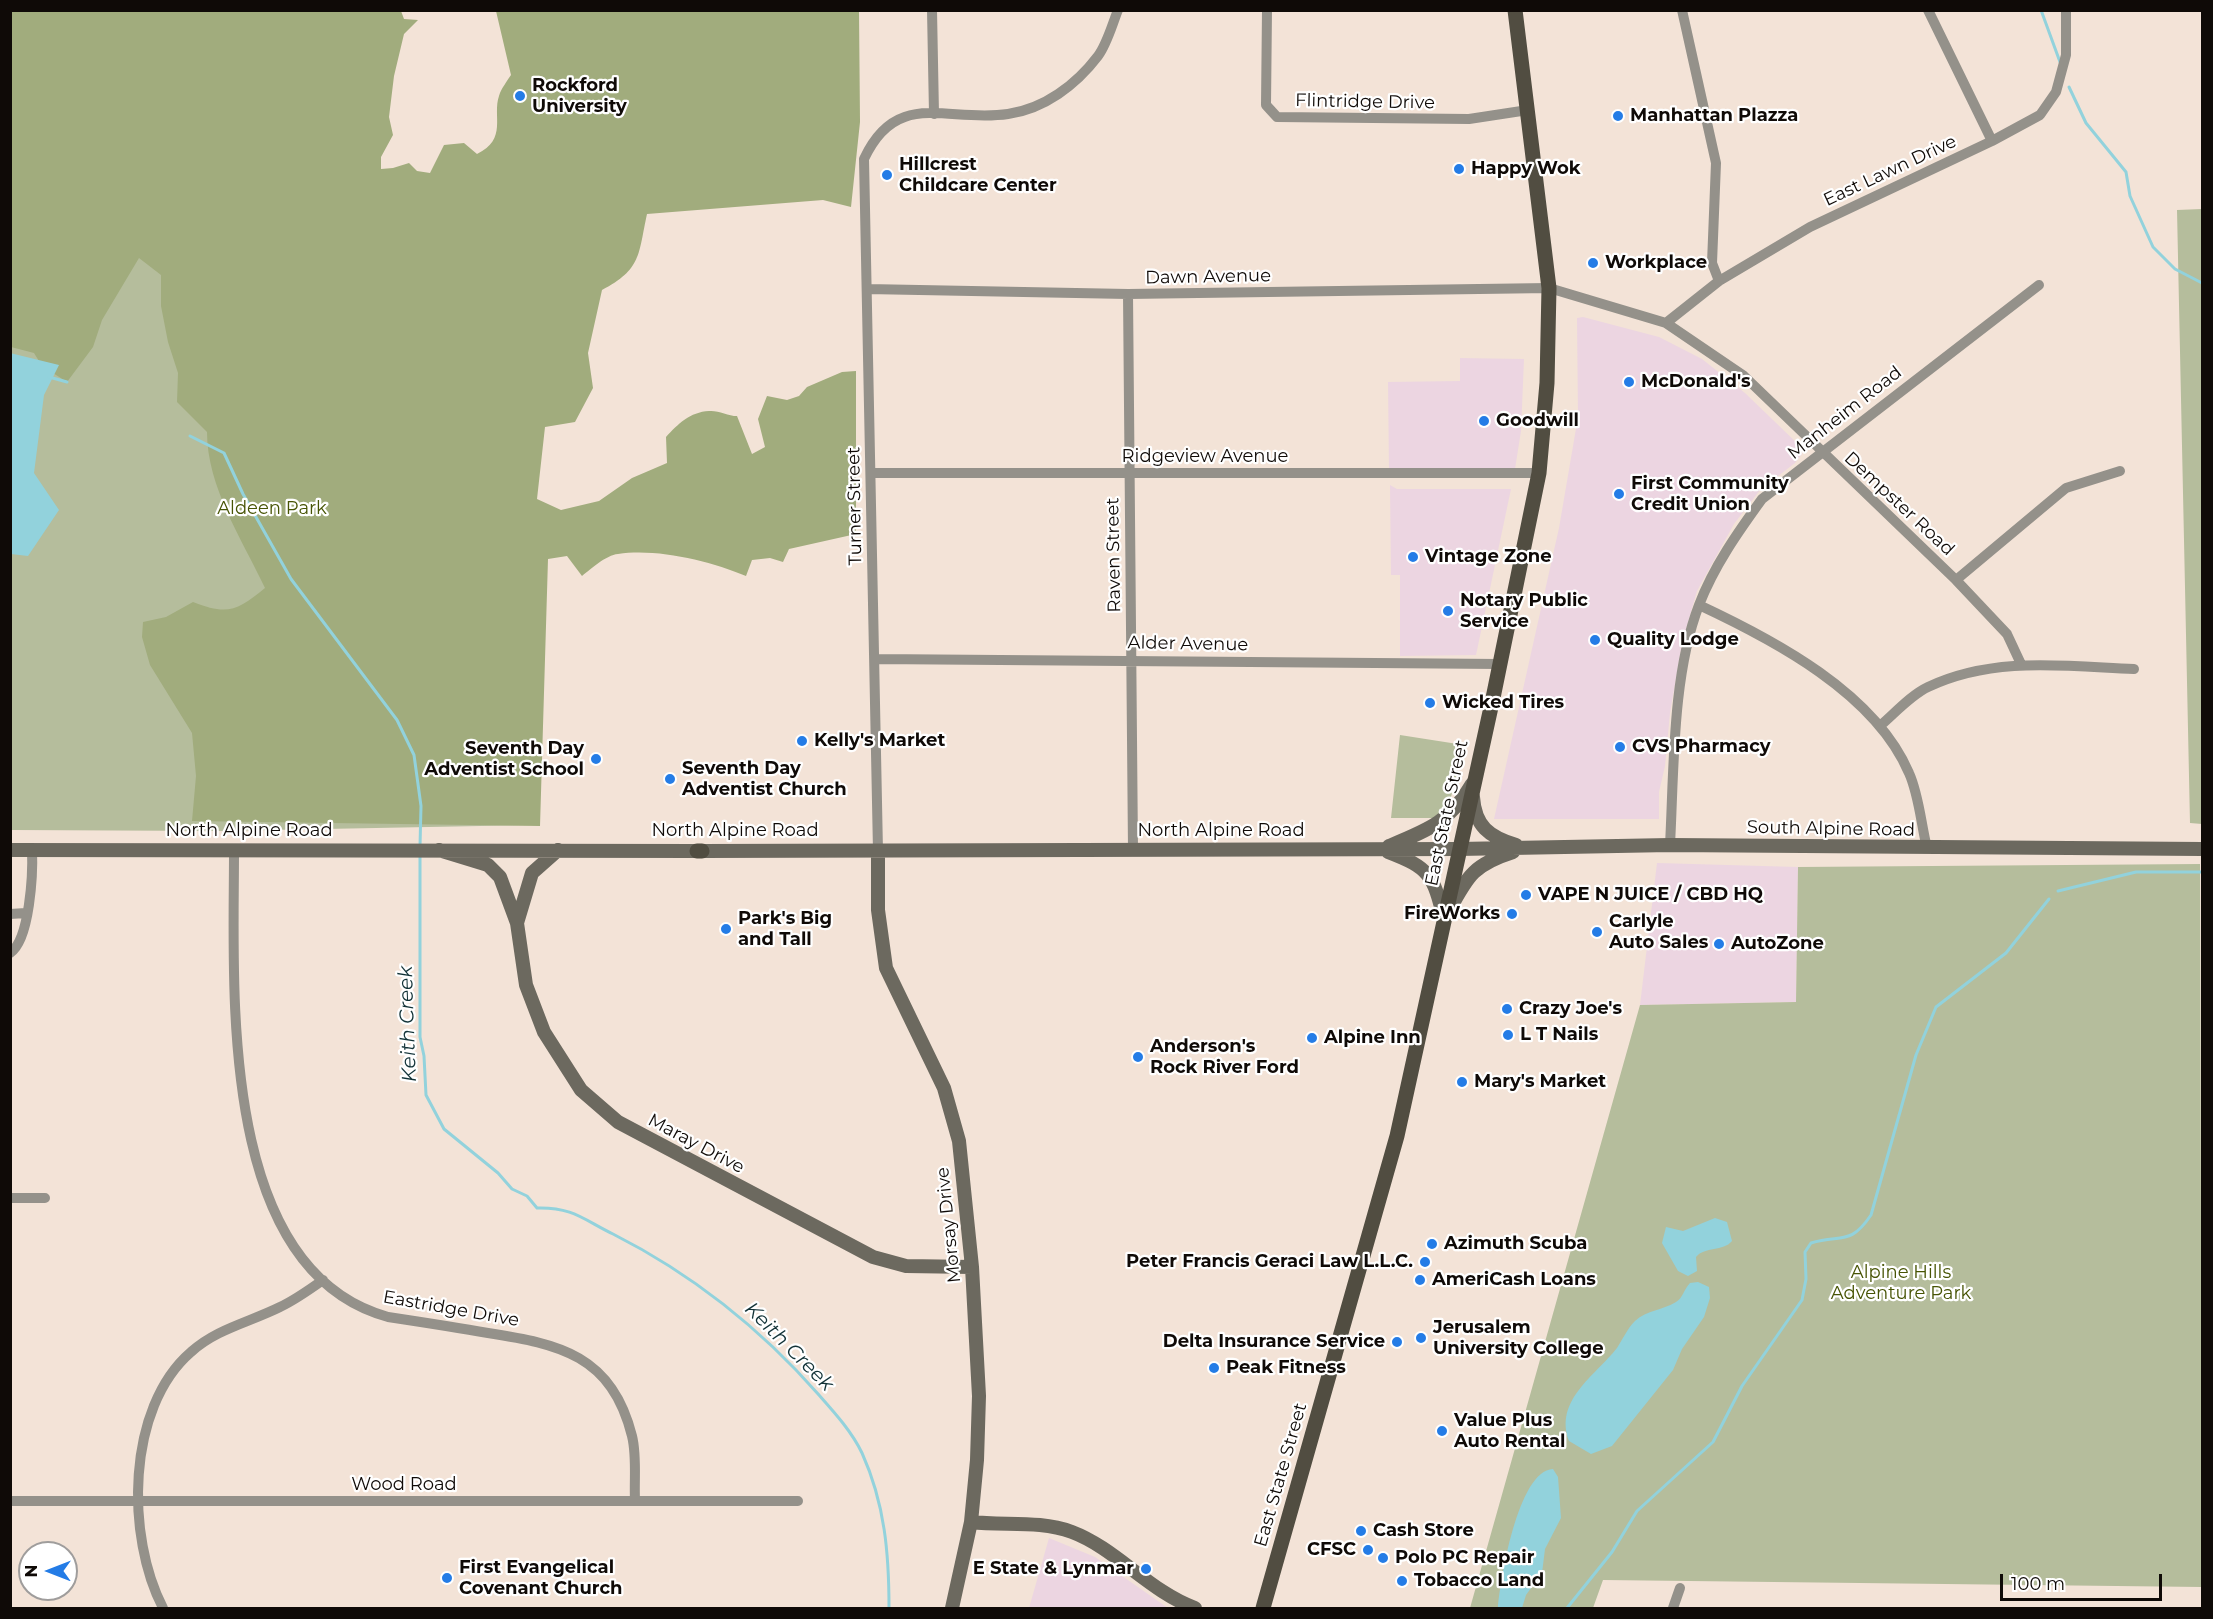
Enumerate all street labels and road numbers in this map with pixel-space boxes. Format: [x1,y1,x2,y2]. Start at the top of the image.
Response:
street label: Flintridge Drive [1295,90,1435,114]
street label: East Lawn Drive [1820,131,1960,211]
street label: Dawn Avenue [1145,265,1271,289]
street label: Manheim Road [1784,362,1906,464]
street label: Turner Street [843,446,867,566]
street label: Ridgeview Avenue [1122,446,1288,468]
street label: Dempster Road [1839,447,1959,561]
street label: Raven Street [1102,497,1126,613]
street label: Alder Avenue [1127,632,1249,656]
street label: East State Street [1421,738,1473,888]
street label: South Alpine Road [1747,817,1915,841]
street label: North Alpine Road [165,820,333,842]
street label: North Alpine Road [651,820,819,842]
street label: North Alpine Road [1137,820,1305,842]
street label: Maray Drive [644,1110,748,1178]
street label: Morsay Drive [932,1166,966,1284]
street label: Eastridge Drive [381,1286,521,1332]
street label: East State Street [1250,1400,1312,1550]
street label: Wood Road [351,1474,457,1496]

